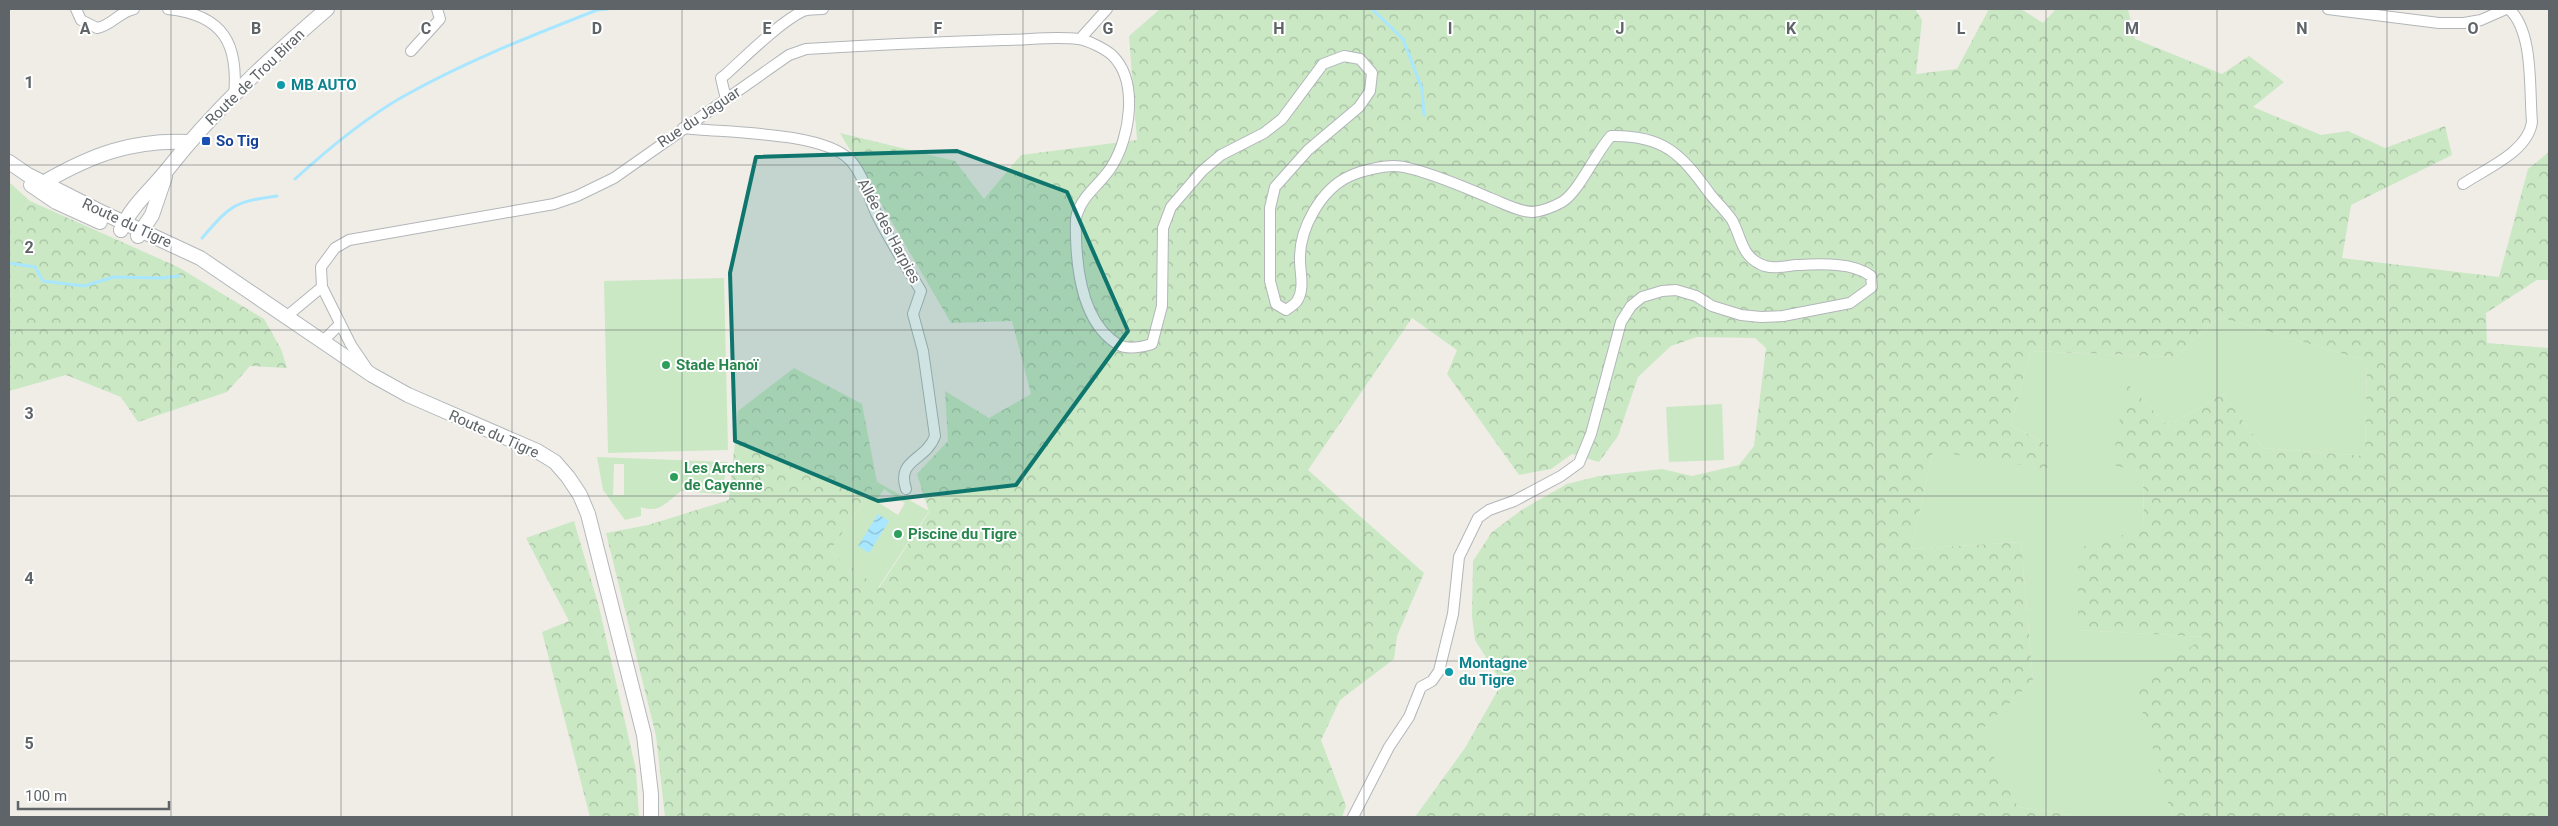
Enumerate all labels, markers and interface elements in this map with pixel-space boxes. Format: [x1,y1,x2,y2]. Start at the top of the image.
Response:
text: A [80,19,91,38]
text: C [421,19,431,38]
text: D [592,19,602,38]
text: E [763,19,772,38]
text: F [934,19,943,38]
text: G [1103,19,1114,38]
text: H [1273,19,1285,38]
text: I [1448,19,1452,38]
text: J [1616,19,1624,38]
text: K [1786,19,1797,38]
text: L [1957,19,1966,38]
text: M [2125,19,2139,38]
text: N [2296,19,2308,38]
text: O [2467,19,2479,38]
street label: Route de Trou Biran [202,25,308,129]
text: 1 [24,73,34,92]
place label: MB AUTO [291,76,357,94]
marker: MB AUTO [275,79,287,91]
street label: Rue du Jaguar [654,83,744,151]
place label: So Tig [216,132,259,150]
marker: So Tig [200,135,212,147]
street label: Allée des Harpies [854,175,924,287]
street label: Route du Tigre [79,194,175,252]
text: 2 [24,238,34,257]
place label: Stade Hanoï [676,356,759,374]
marker: Stade Hanoï [660,359,672,371]
text: 3 [24,404,34,423]
street label: Route du Tigre [446,406,542,462]
place label: Les Archers de Cayenne [684,459,765,494]
marker: Les Archers de Cayenne [668,471,680,483]
place label: Piscine du Tigre [908,525,1017,543]
marker: Piscine du Tigre [892,528,904,540]
text: 4 [24,569,34,588]
place label: Montagne du Tigre [1459,654,1527,689]
marker: Montagne du Tigre [1443,666,1455,678]
text: 5 [24,734,34,753]
scale bar [18,778,169,810]
text: 100 m [25,787,67,805]

